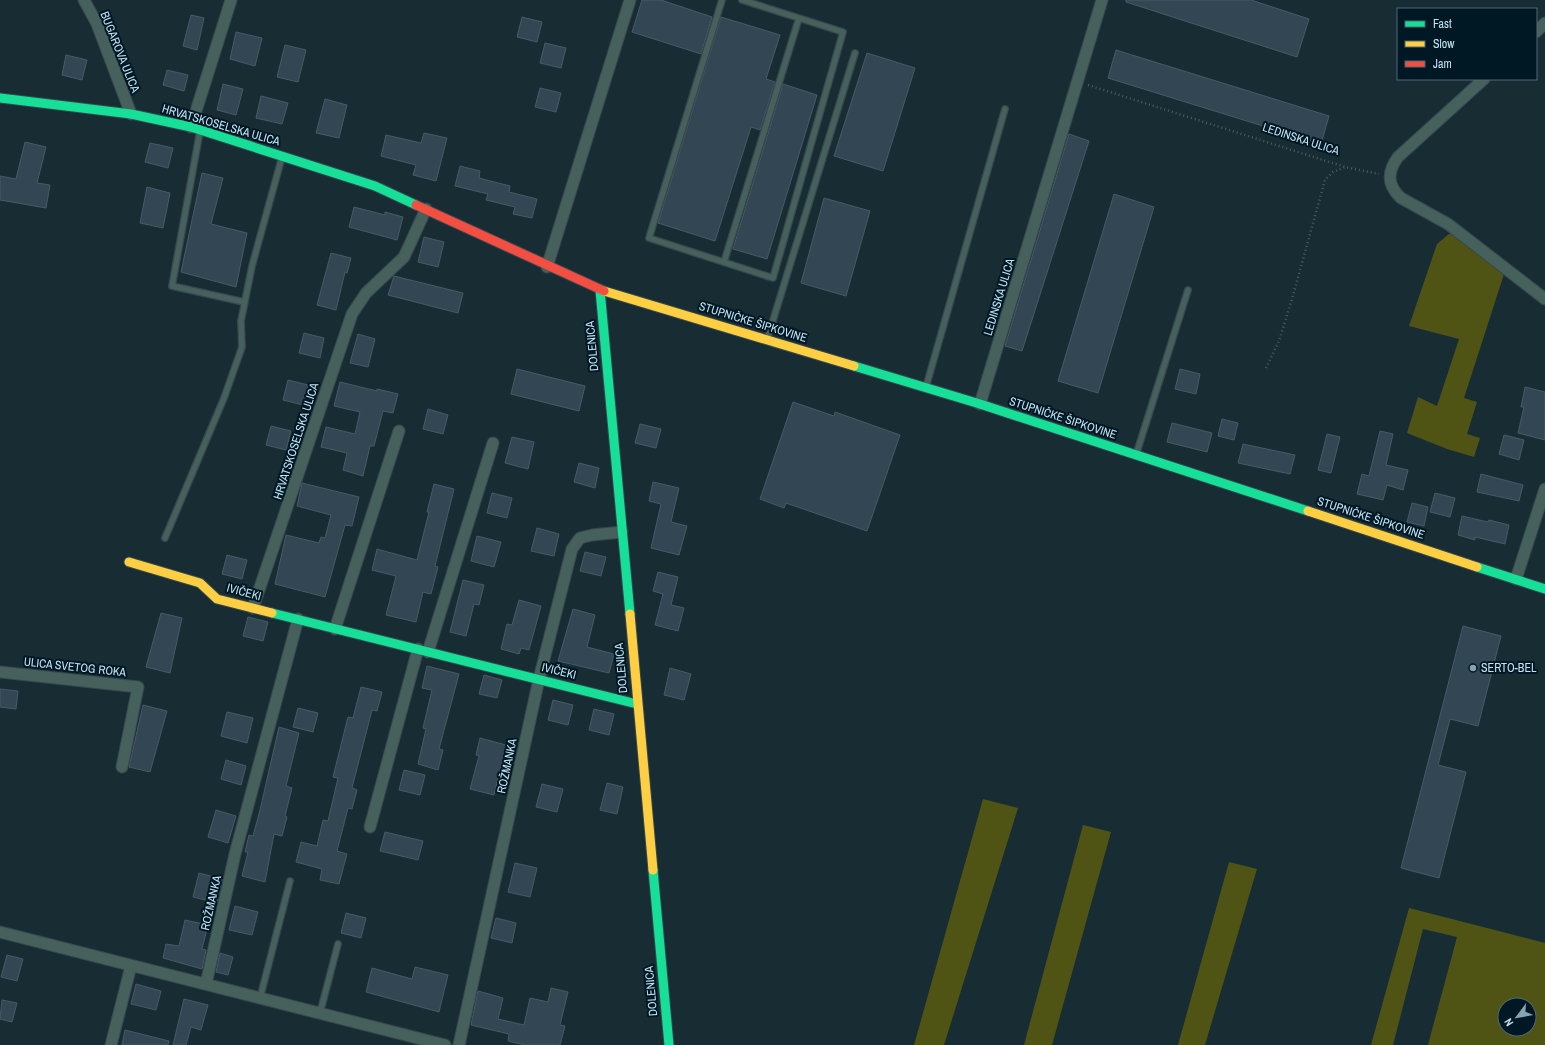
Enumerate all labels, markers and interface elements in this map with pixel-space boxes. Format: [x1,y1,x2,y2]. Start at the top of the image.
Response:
legend [1397,8,1537,80]
street label: BUGAROVA ULICA [96,9,144,95]
text: Fast [1433,16,1452,32]
text: Slow [1433,36,1455,52]
text: Jam [1433,56,1452,72]
street label: HRVATSKOSELSKA ULICA [160,100,282,150]
street label: LEDINSKA ULICA [1261,119,1342,159]
street label: LEDINSKA ULICA [980,256,1018,338]
street label: STUPNIČKE ŠIPKOVINE [697,298,809,346]
street label: DOLENICA [582,320,602,372]
street label: HRVATSKOSELSKA ULICA [270,380,323,501]
street label: STUPNIČKE ŠIPKOVINE [1007,393,1119,443]
street label: STUPNIČKE ŠIPKOVINE [1315,493,1427,543]
street label: IVIČEKI [225,580,263,604]
street label: DOLENICA [611,642,631,694]
street label: ULICA SVETOG ROKA [23,654,127,680]
street label: IVIČEKI [540,659,578,683]
place label: SERTO-BEL [1481,660,1537,676]
marker: SERTO-BEL [1468,663,1478,673]
street label: ROŽMANKA [493,737,521,795]
street label: ROŽMANKA [197,874,225,932]
street label: DOLENICA [641,965,661,1017]
north arrow [1497,997,1537,1037]
text: N [1501,1016,1516,1029]

